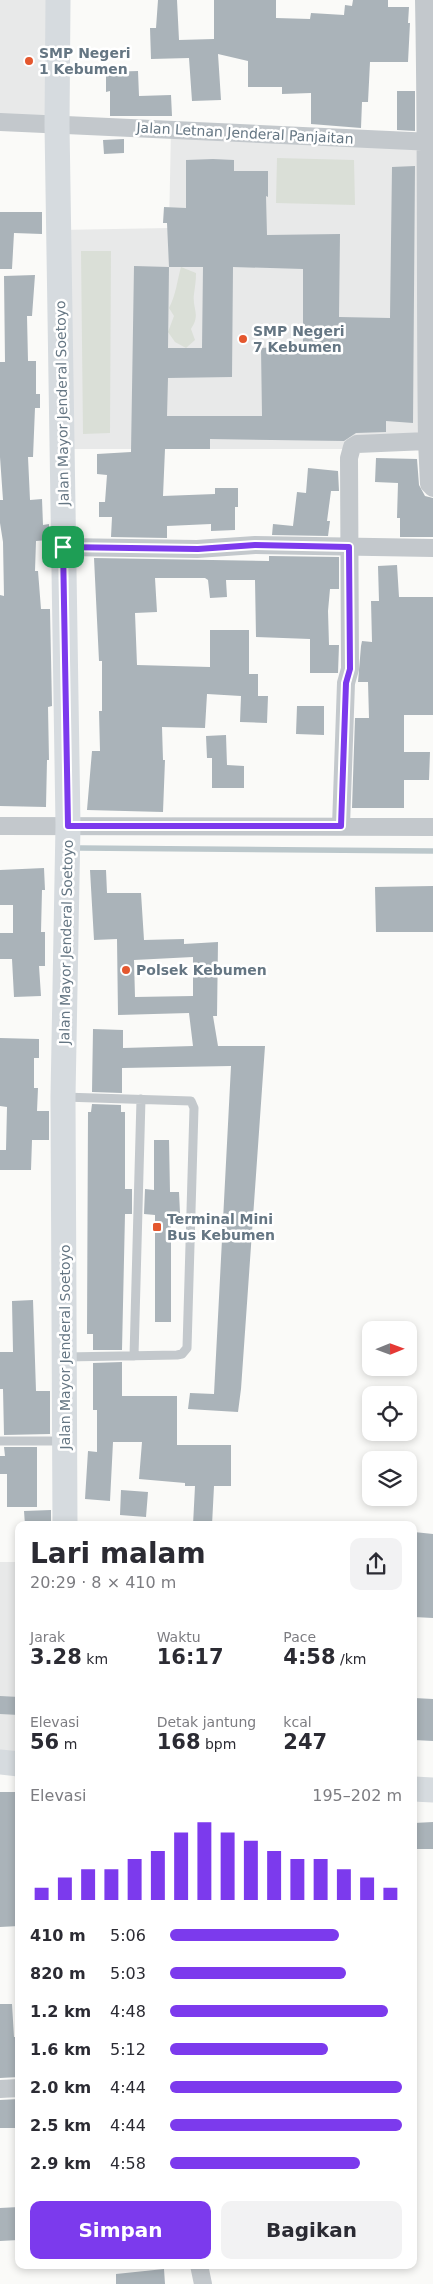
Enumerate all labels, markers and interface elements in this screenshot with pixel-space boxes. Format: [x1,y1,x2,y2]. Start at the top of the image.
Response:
place label: SMP Negeri 1 Kebumen [39,45,131,77]
marker: SMP Negeri 1 Kebumen [23,55,35,67]
street label: Jalan Letnan Jenderal Panjaitan [135,119,354,147]
street label: Jalan Mayor Jenderal Soetoyo [52,300,72,507]
place label: SMP Negeri 7 Kebumen [253,323,345,355]
marker: SMP Negeri 7 Kebumen [237,333,249,345]
pin [42,526,84,568]
icon: arrive [49,533,77,561]
street label: Jalan Mayor Jenderal Soetoyo [56,839,76,1046]
place label: Polsek Kebumen [136,962,267,978]
marker: Polsek Kebumen [120,964,132,976]
place label: Terminal Mini Bus Kebumen [167,1211,275,1243]
marker: Terminal Mini Bus Kebumen [151,1221,163,1233]
street label: Jalan Mayor Jenderal Soetoyo [57,1245,73,1450]
north arrow [362,1321,418,1376]
map controls [362,1321,417,1506]
button: locate [362,1386,417,1441]
button: layers [362,1451,417,1506]
text: Lari malam [30,1537,206,1570]
button: share [350,1538,402,1590]
text: 20:29 · 8 × 410 m [30,1573,176,1592]
text: Jarak [30,1629,65,1645]
text: Waktu [157,1629,201,1645]
text: Pace [283,1629,316,1645]
text: 3.28 [30,1645,82,1669]
text: 16:17 [157,1645,224,1669]
text: 4:58 [283,1645,336,1669]
text: km [82,1651,108,1667]
text: /km [336,1651,366,1667]
text: Elevasi [30,1714,79,1730]
text: Detak jantung [157,1714,256,1730]
text: kcal [283,1714,312,1730]
text: 56 [30,1730,59,1754]
text: 168 [157,1730,201,1754]
text: 247 [283,1730,327,1754]
text: m [59,1736,77,1752]
text: bpm [201,1736,236,1752]
text: Elevasi [30,1786,86,1805]
text: 195–202 m [312,1786,402,1805]
text: 410 m [30,1926,86,1945]
text: 5:06 [110,1926,146,1945]
text: 820 m [30,1964,86,1983]
text: 5:03 [110,1964,146,1983]
text: 1.2 km [30,2002,91,2021]
text: 4:48 [110,2002,146,2021]
text: 1.6 km [30,2040,91,2059]
text: 5:12 [110,2040,146,2059]
text: 2.0 km [30,2078,91,2097]
text: 4:44 [110,2078,146,2097]
text: 2.5 km [30,2116,91,2135]
text: 4:44 [110,2116,146,2135]
text: 2.9 km [30,2154,91,2173]
text: 4:58 [110,2154,146,2173]
button: Simpan [30,2201,211,2259]
button: Bagikan [221,2201,402,2259]

